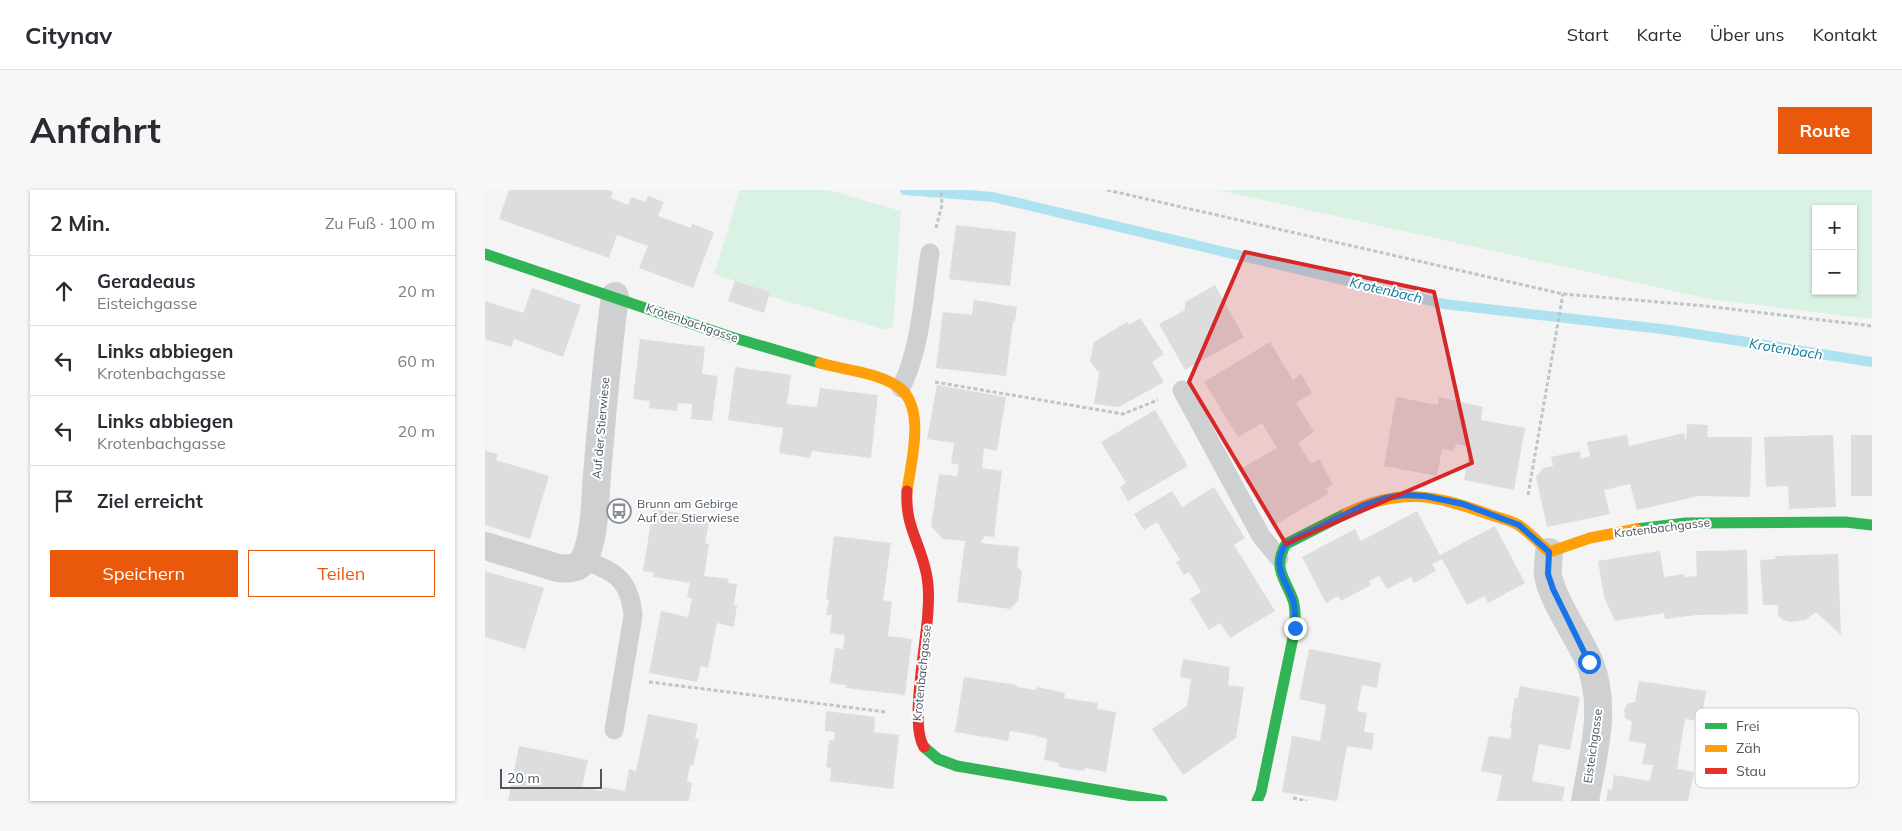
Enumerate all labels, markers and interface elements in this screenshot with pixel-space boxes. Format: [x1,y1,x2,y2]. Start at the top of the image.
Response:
text: Citynav [25,20,112,50]
text: Start [1567,23,1608,46]
text: Karte [1636,23,1682,46]
text: Über uns [1710,23,1785,46]
text: Kontakt [1813,23,1877,46]
button: Route [1778,107,1872,154]
text: Anfahrt [30,108,161,152]
map controls [1812,205,1857,295]
button: + [1812,205,1857,250]
text: 2 Min. [50,210,110,236]
text: Zu Fuß · 100 m [325,213,435,233]
button: − [1812,250,1857,295]
text: Geradeaus [97,269,195,293]
water label: Krotenbach [1348,273,1424,307]
icon: ahead [50,277,78,305]
text: 20 m [398,281,435,301]
text: Eisteichgasse [97,293,197,313]
street label: Krotenbachgasse [644,300,740,345]
water label: Krotenbach [1748,334,1824,364]
text: Links abbiegen [97,339,234,363]
icon: left [50,347,78,375]
text: 60 m [398,351,435,371]
text: Krotenbachgasse [97,363,226,383]
street label: Auf der Stierwiese [589,376,612,480]
text: Links abbiegen [97,409,234,433]
icon: left [50,417,78,445]
text: 20 m [398,421,435,441]
text: Krotenbachgasse [97,433,226,453]
icon: arrive [50,487,78,515]
text: Ziel erreicht [97,489,203,513]
place label: Brunn am Gebirge Auf der Stierwiese [637,496,739,525]
bus stop icon: Brunn am Gebirge Auf der Stierwiese [606,498,632,524]
street label: Krotenbachgasse [1613,514,1711,541]
button: Speichern [50,550,238,597]
button: Teilen [248,550,435,597]
route end [1284,617,1307,640]
street label: Krotenbachgasse [909,624,934,722]
route start [1578,651,1601,674]
street label: Eisteichgasse [1580,708,1605,784]
legend [1695,708,1859,788]
text: Frei [1736,717,1760,735]
text: Zäh [1736,739,1761,757]
text: Stau [1736,762,1766,780]
scale bar [500,766,603,789]
text: 20 m [507,769,540,787]

